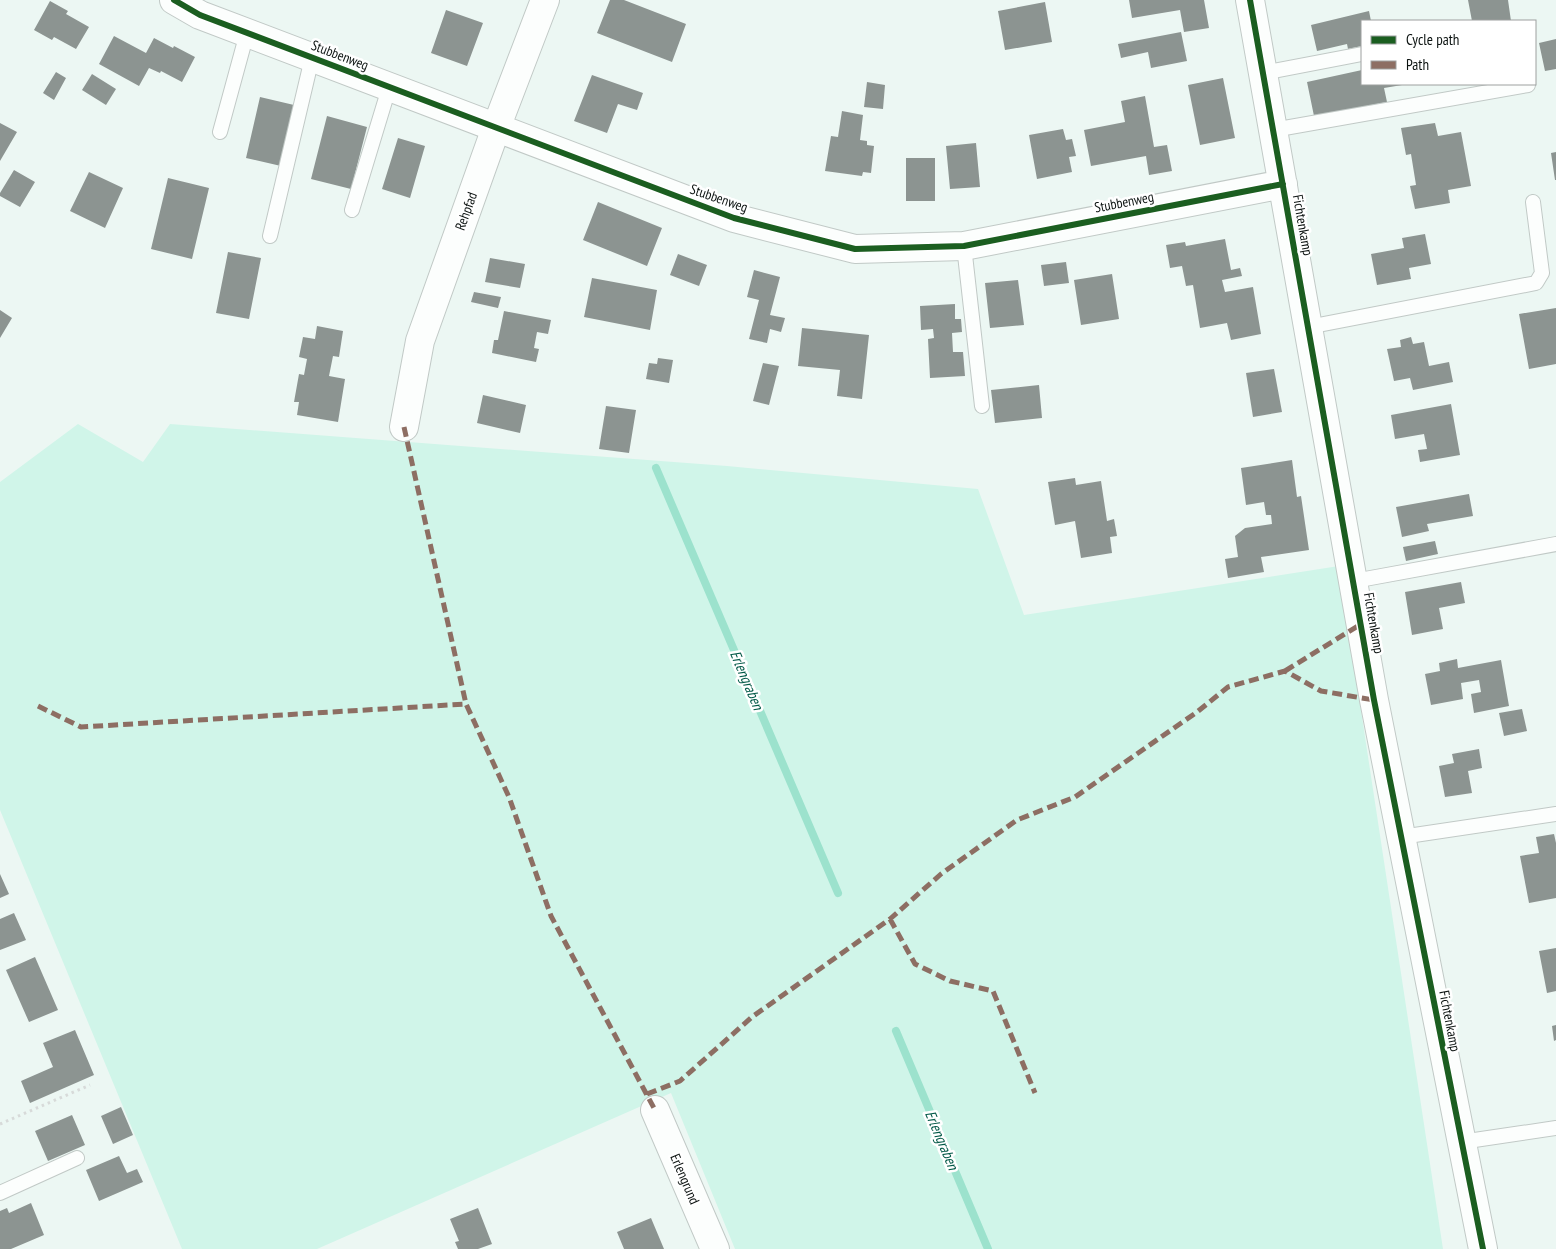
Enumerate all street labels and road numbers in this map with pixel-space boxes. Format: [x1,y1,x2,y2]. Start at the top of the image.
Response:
street label: Stubbenweg [309,36,371,74]
street label: Stubbenweg [688,180,750,216]
street label: Stubbenweg [1093,187,1155,217]
street label: Rehpfad [451,189,481,233]
street label: Fichtenkamp [1289,193,1317,257]
street label: Fichtenkamp [1360,591,1388,655]
street label: Fichtenkamp [1435,989,1465,1053]
street label: Erlengrund [666,1151,704,1207]

